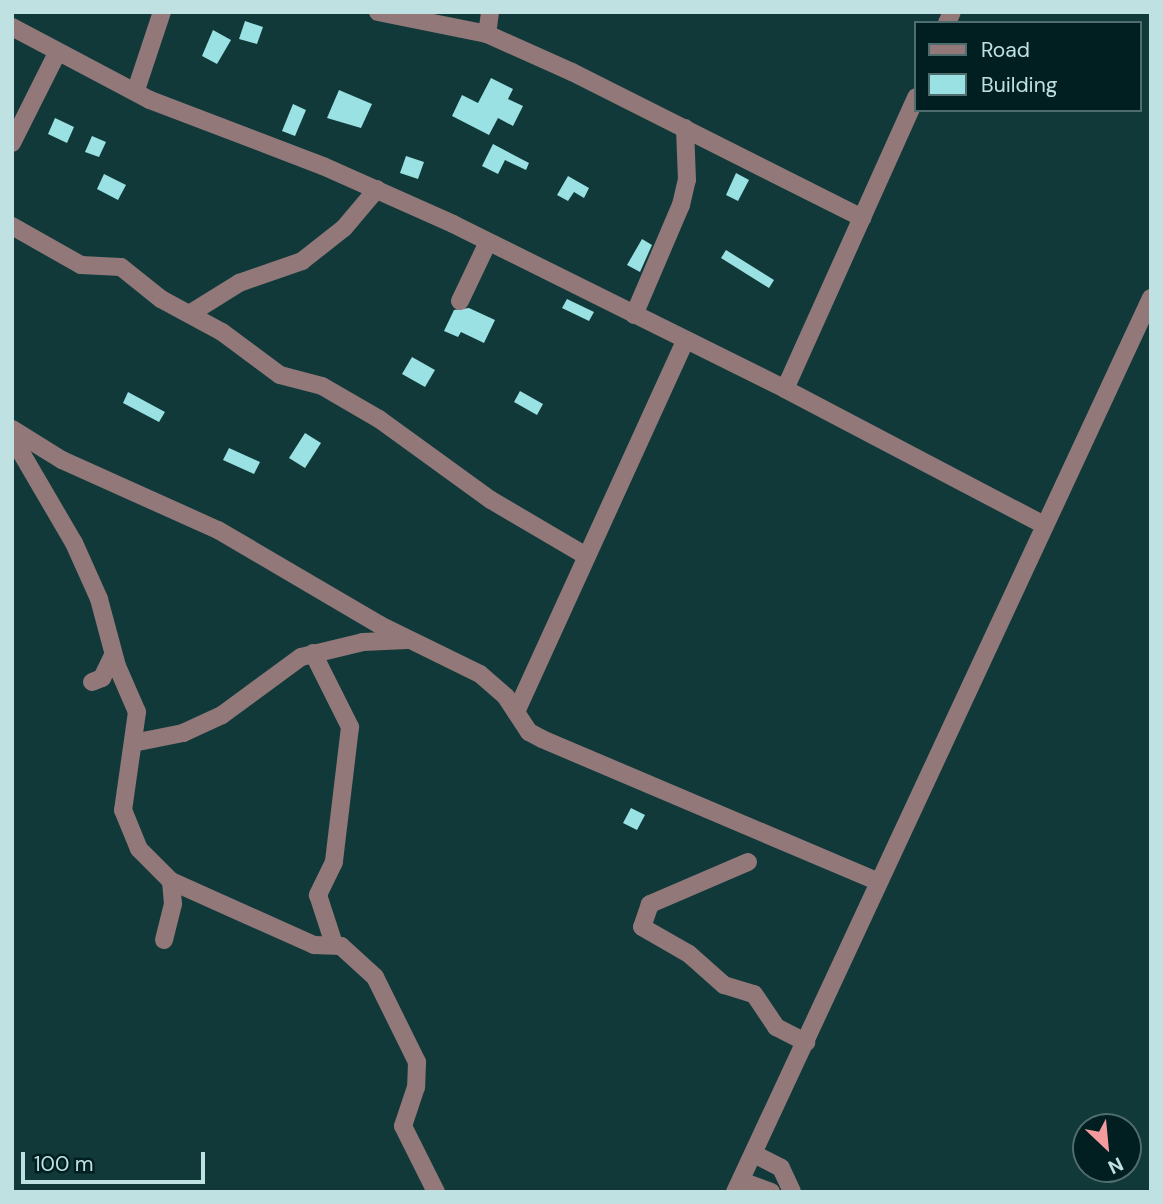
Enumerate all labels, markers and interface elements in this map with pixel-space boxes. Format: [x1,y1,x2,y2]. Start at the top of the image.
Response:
legend [914,21,1142,112]
text: Road [981,36,1030,64]
text: Building [981,71,1057,99]
north arrow [1072,1113,1142,1183]
scale bar [24,1138,208,1182]
text: 100 m [34,1150,94,1178]
text: N [1104,1151,1127,1180]

